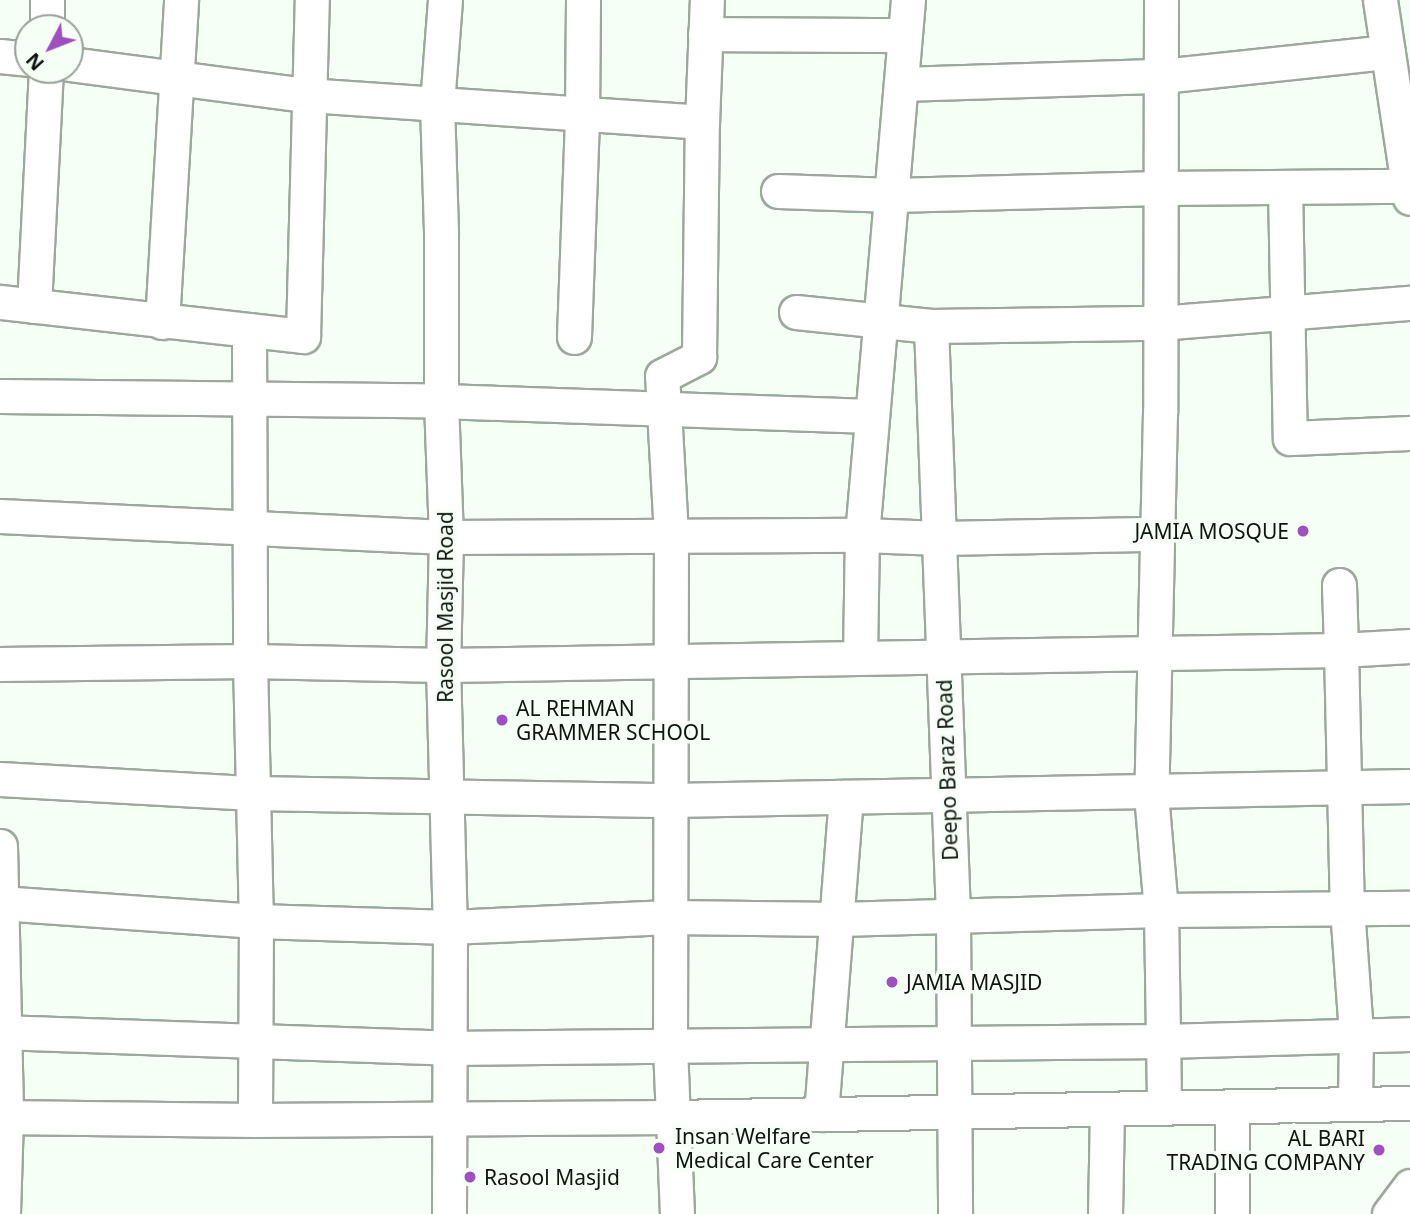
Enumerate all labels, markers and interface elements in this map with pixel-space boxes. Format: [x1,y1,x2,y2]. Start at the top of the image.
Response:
north arrow [14,14,84,84]
text: N [20,47,50,76]
street label: Rasool Masjid Road [432,511,458,703]
place label: JAMIA MOSQUE [1134,518,1289,544]
marker: JAMIA MOSQUE [1295,523,1311,539]
street label: Deepo Baraz Road [931,679,963,861]
place label: AL REHMAN GRAMMER SCHOOL [516,695,710,745]
marker: AL REHMAN GRAMMER SCHOOL [494,712,510,728]
place label: JAMIA MASJID [906,969,1042,995]
marker: JAMIA MASJID [884,974,900,990]
place label: Insan Welfare Medical Care Center [675,1123,874,1173]
place label: AL BARI TRADING COMPANY [1166,1125,1365,1175]
marker: Insan Welfare Medical Care Center [649,1138,669,1158]
marker: AL BARI TRADING COMPANY [1371,1142,1387,1158]
place label: Rasool Masjid [484,1164,620,1190]
marker: Rasool Masjid [462,1169,478,1185]

